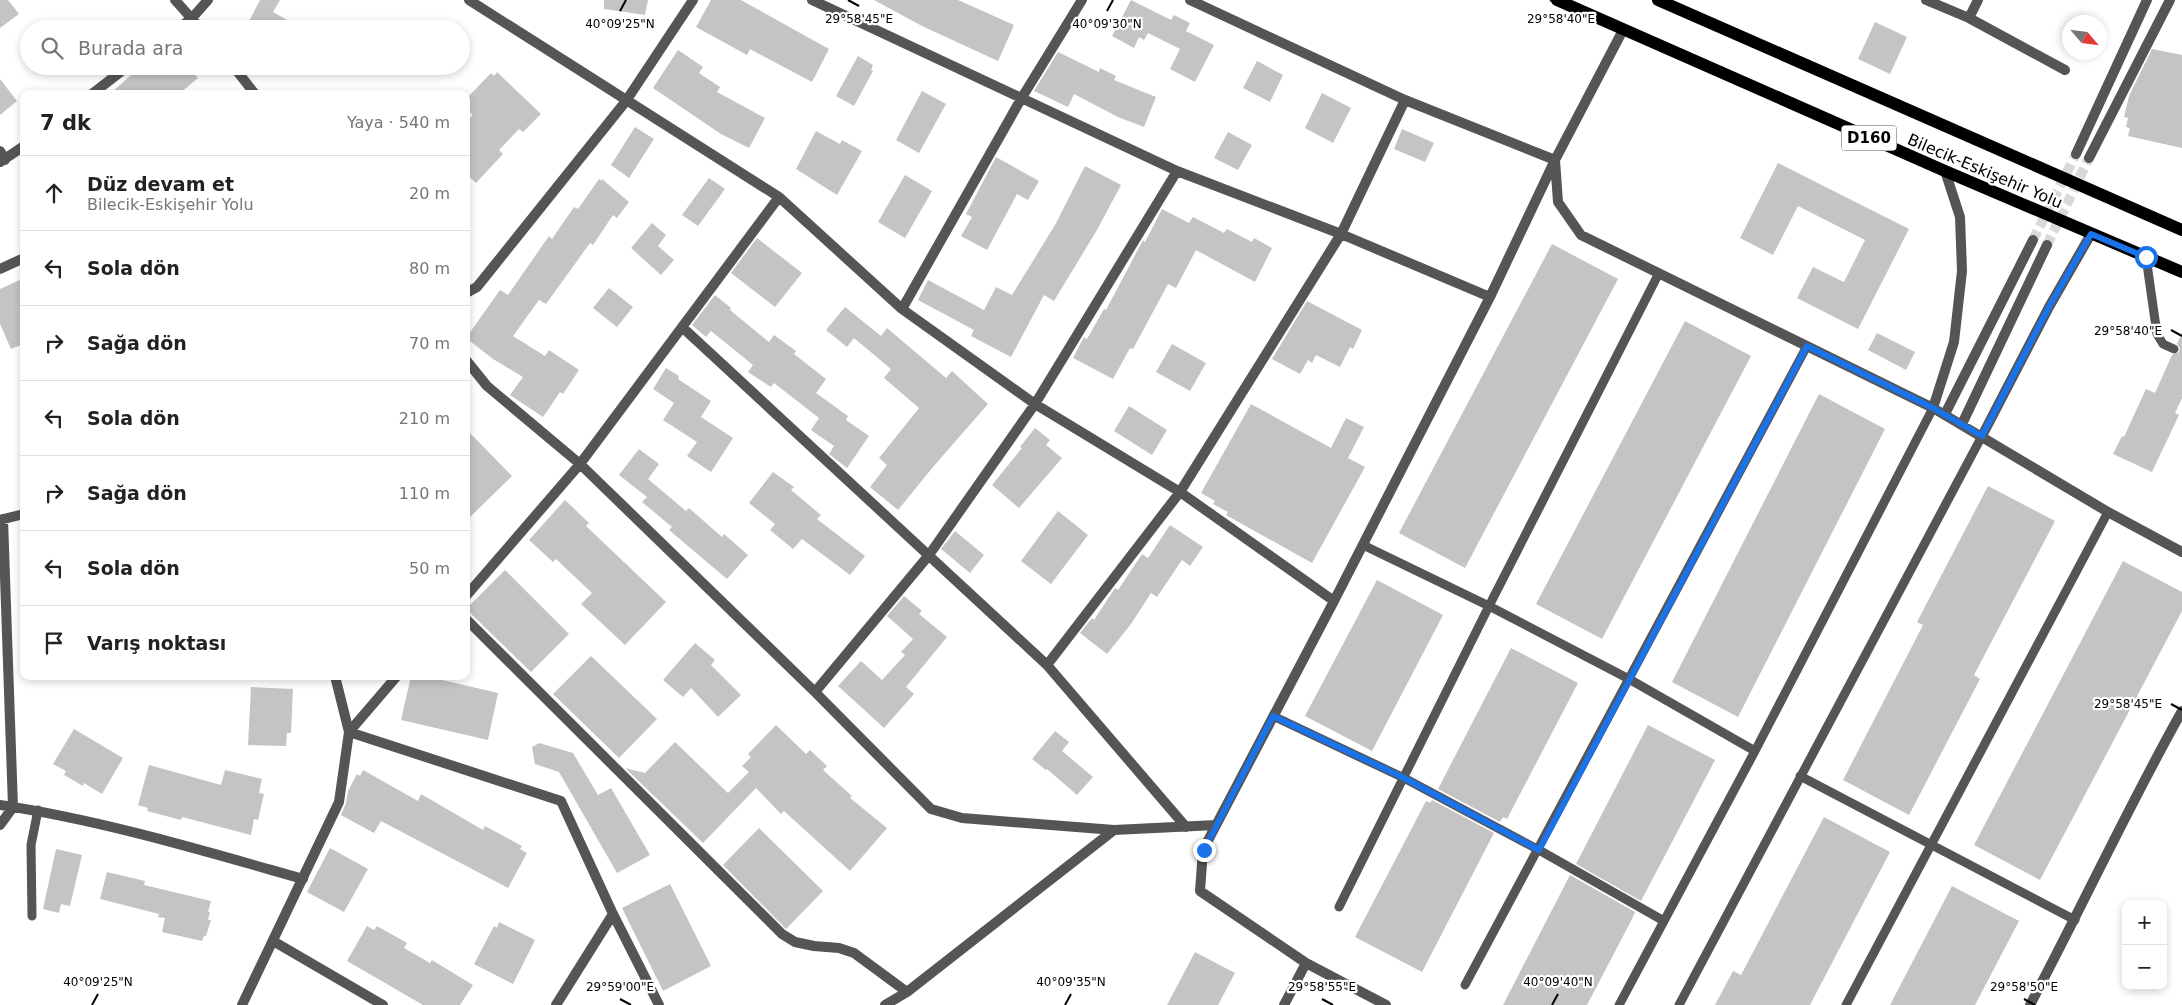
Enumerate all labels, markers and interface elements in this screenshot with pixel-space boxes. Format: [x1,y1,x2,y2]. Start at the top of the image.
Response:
text: 29°58'45"E [825,12,893,26]
text: 29°58'40"E [1527,12,1595,26]
north arrow [2062,15,2107,60]
text: 40°09'25"N [585,17,655,31]
text: 40°09'30"N [1072,17,1142,31]
search box [20,20,470,75]
icon: search [38,34,66,62]
text: Burada ara [78,37,183,59]
text: 7 dk [40,111,91,135]
text: Yaya · 540 m [347,113,450,132]
road number: D160 [1842,126,1896,150]
street label: Bilecik-Eskişehir Yolu [1905,130,2065,212]
text: Düz devam et [87,173,234,195]
icon: ahead [40,179,68,207]
text: 20 m [409,184,450,203]
text: Bilecik-Eskişehir Yolu [87,195,254,214]
route start [2135,246,2158,269]
icon: left [40,254,68,282]
text: Sola dön [87,257,180,279]
text: 80 m [409,259,450,278]
text: 29°58'40"E [2094,324,2162,338]
icon: right [40,329,68,357]
text: Sağa dön [87,332,187,354]
text: 70 m [409,334,450,353]
icon: left [40,404,68,432]
text: Sola dön [87,407,180,429]
text: 210 m [399,409,450,428]
icon: right [40,479,68,507]
text: Sağa dön [87,482,187,504]
text: 110 m [399,484,450,503]
icon: left [40,554,68,582]
text: Sola dön [87,557,180,579]
text: 50 m [409,559,450,578]
icon: arrive [40,629,68,657]
text: Varış noktası [87,632,226,654]
text: 29°58'45"E [2094,697,2162,711]
route end [1193,839,1216,862]
map controls [2122,900,2167,990]
button: + [2122,900,2167,945]
button: − [2122,945,2167,990]
text: 40°09'25"N [63,975,133,989]
text: 40°09'35"N [1036,975,1106,989]
text: 40°09'40"N [1523,975,1593,989]
text: 29°59'00"E [586,980,654,994]
text: 29°58'55"E [1288,980,1356,994]
text: 29°58'50"E [1990,980,2058,994]

